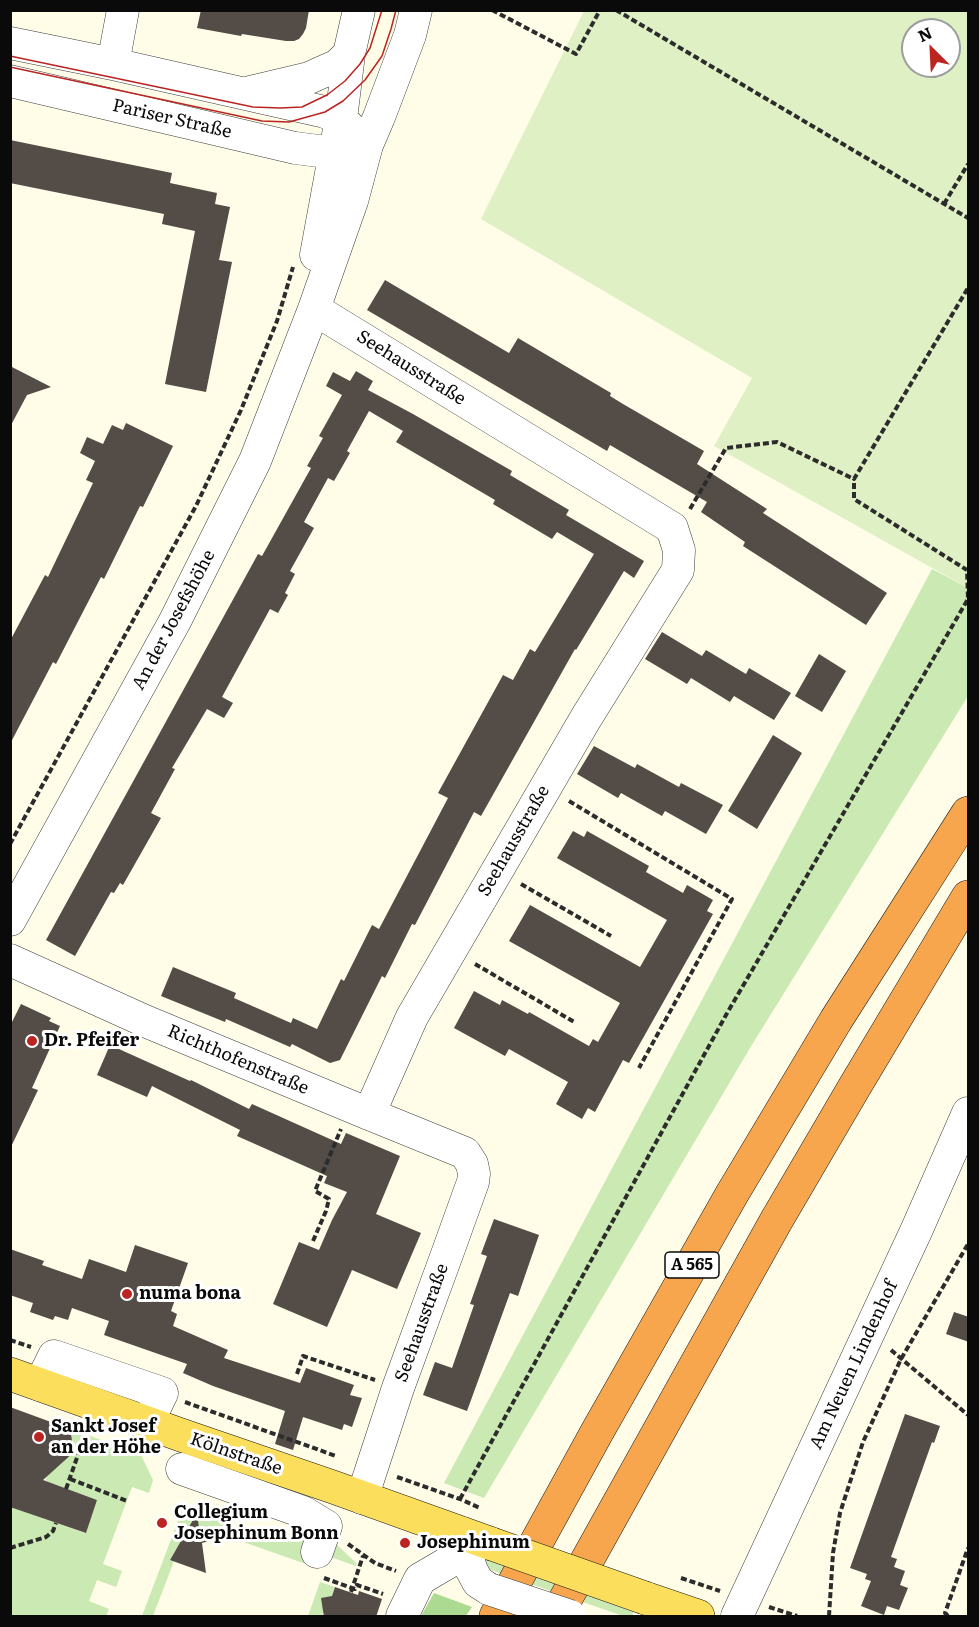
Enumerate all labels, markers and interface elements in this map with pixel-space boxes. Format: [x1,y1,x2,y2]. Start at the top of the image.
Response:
north arrow [901,18,961,78]
text: N [913,20,936,47]
street label: Pariser Straße [110,95,234,143]
street label: Seehausstraße [352,326,470,410]
street label: An der Josefshöhe [128,546,220,694]
street label: Seehausstraße [474,782,554,900]
street label: Richthofenstraße [164,1021,312,1099]
place label: Dr. Pfeifer [44,1030,139,1052]
marker: Dr. Pfeifer [25,1034,39,1048]
road number: A 565 [665,1252,719,1278]
street label: Seehausstraße [391,1261,453,1385]
street label: Am Neuen Lindenhof [805,1277,903,1453]
place label: numa bona [139,1283,241,1305]
marker: numa bona [120,1287,134,1301]
place label: Sankt Josef an der Höhe [51,1416,161,1458]
street label: Kölnstraße [187,1428,285,1480]
marker: Sankt Josef an der Höhe [32,1430,46,1444]
place label: Collegium Josephinum Bonn [174,1502,339,1544]
marker: Collegium Josephinum Bonn [155,1516,169,1530]
place label: Josephinum [417,1532,530,1554]
marker: Josephinum [398,1536,412,1550]

